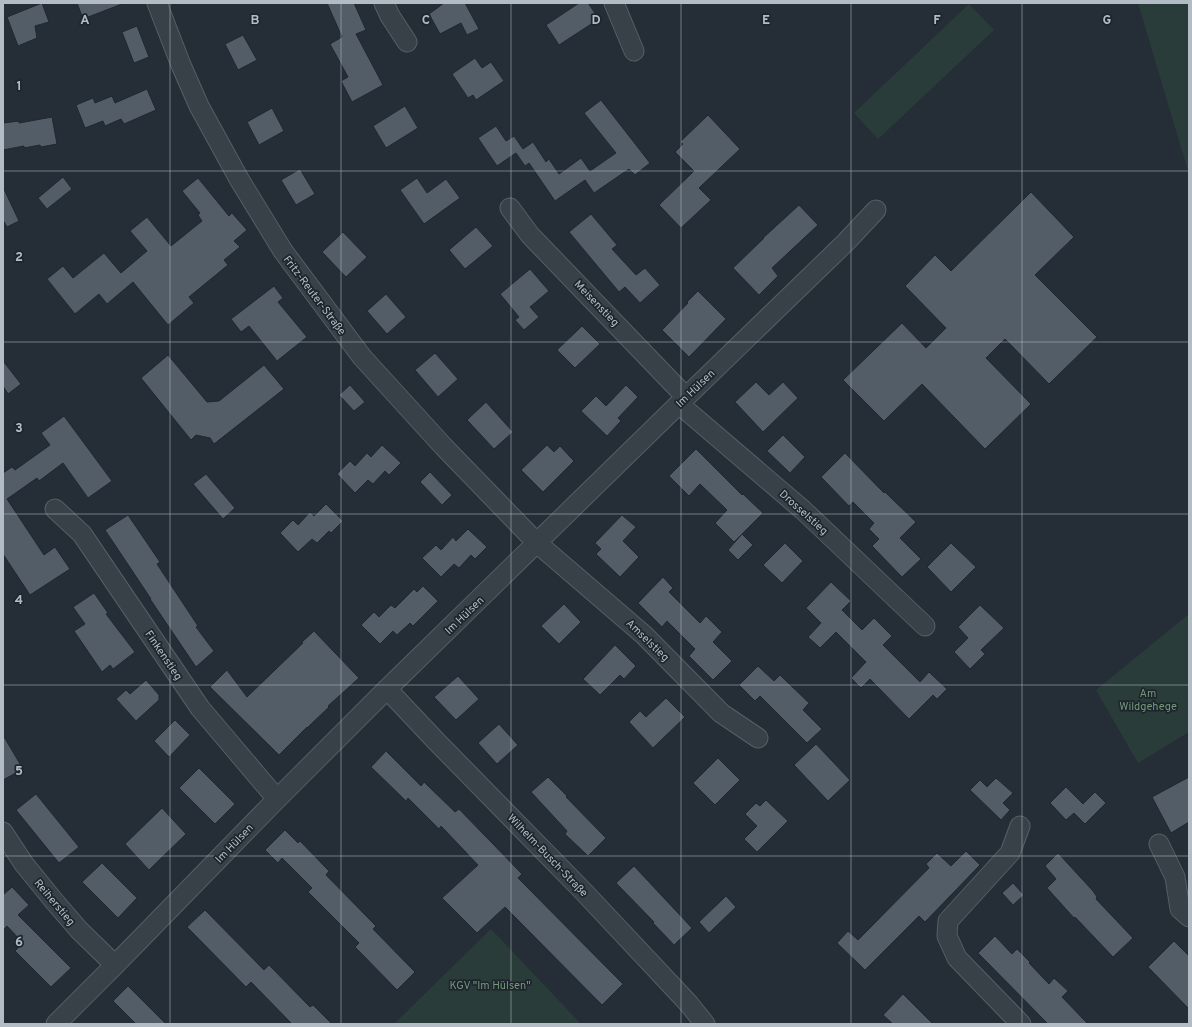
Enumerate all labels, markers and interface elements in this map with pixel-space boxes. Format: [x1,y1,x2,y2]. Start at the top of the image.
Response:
text: A [80,13,90,29]
text: B [251,13,260,29]
text: C [422,13,430,29]
text: D [591,13,601,29]
text: E [762,13,770,29]
text: F [933,13,941,29]
text: G [1103,13,1112,29]
text: 1 [16,79,22,95]
text: 2 [15,250,23,266]
street label: Fritz-Reuter-Straße [280,253,349,338]
street label: Meisenstieg [571,278,622,330]
street label: Im Hülsen [673,367,718,411]
text: 3 [15,421,23,437]
street label: Drosselstieg [776,487,831,538]
text: 4 [15,593,23,609]
street label: Im Hülsen [442,594,487,638]
street label: Amselstieg [623,617,672,665]
street label: Finkenstieg [141,628,185,683]
park label: Am Wildgehege [1119,687,1177,714]
text: 5 [15,764,23,780]
street label: Wilhelm-Busch-Straße [504,811,591,900]
street label: Im Hülsen [213,821,257,866]
street label: Reiherstieg [31,877,78,929]
text: 6 [15,935,23,951]
park label: KGV "Im Hülsen" [449,979,531,993]

